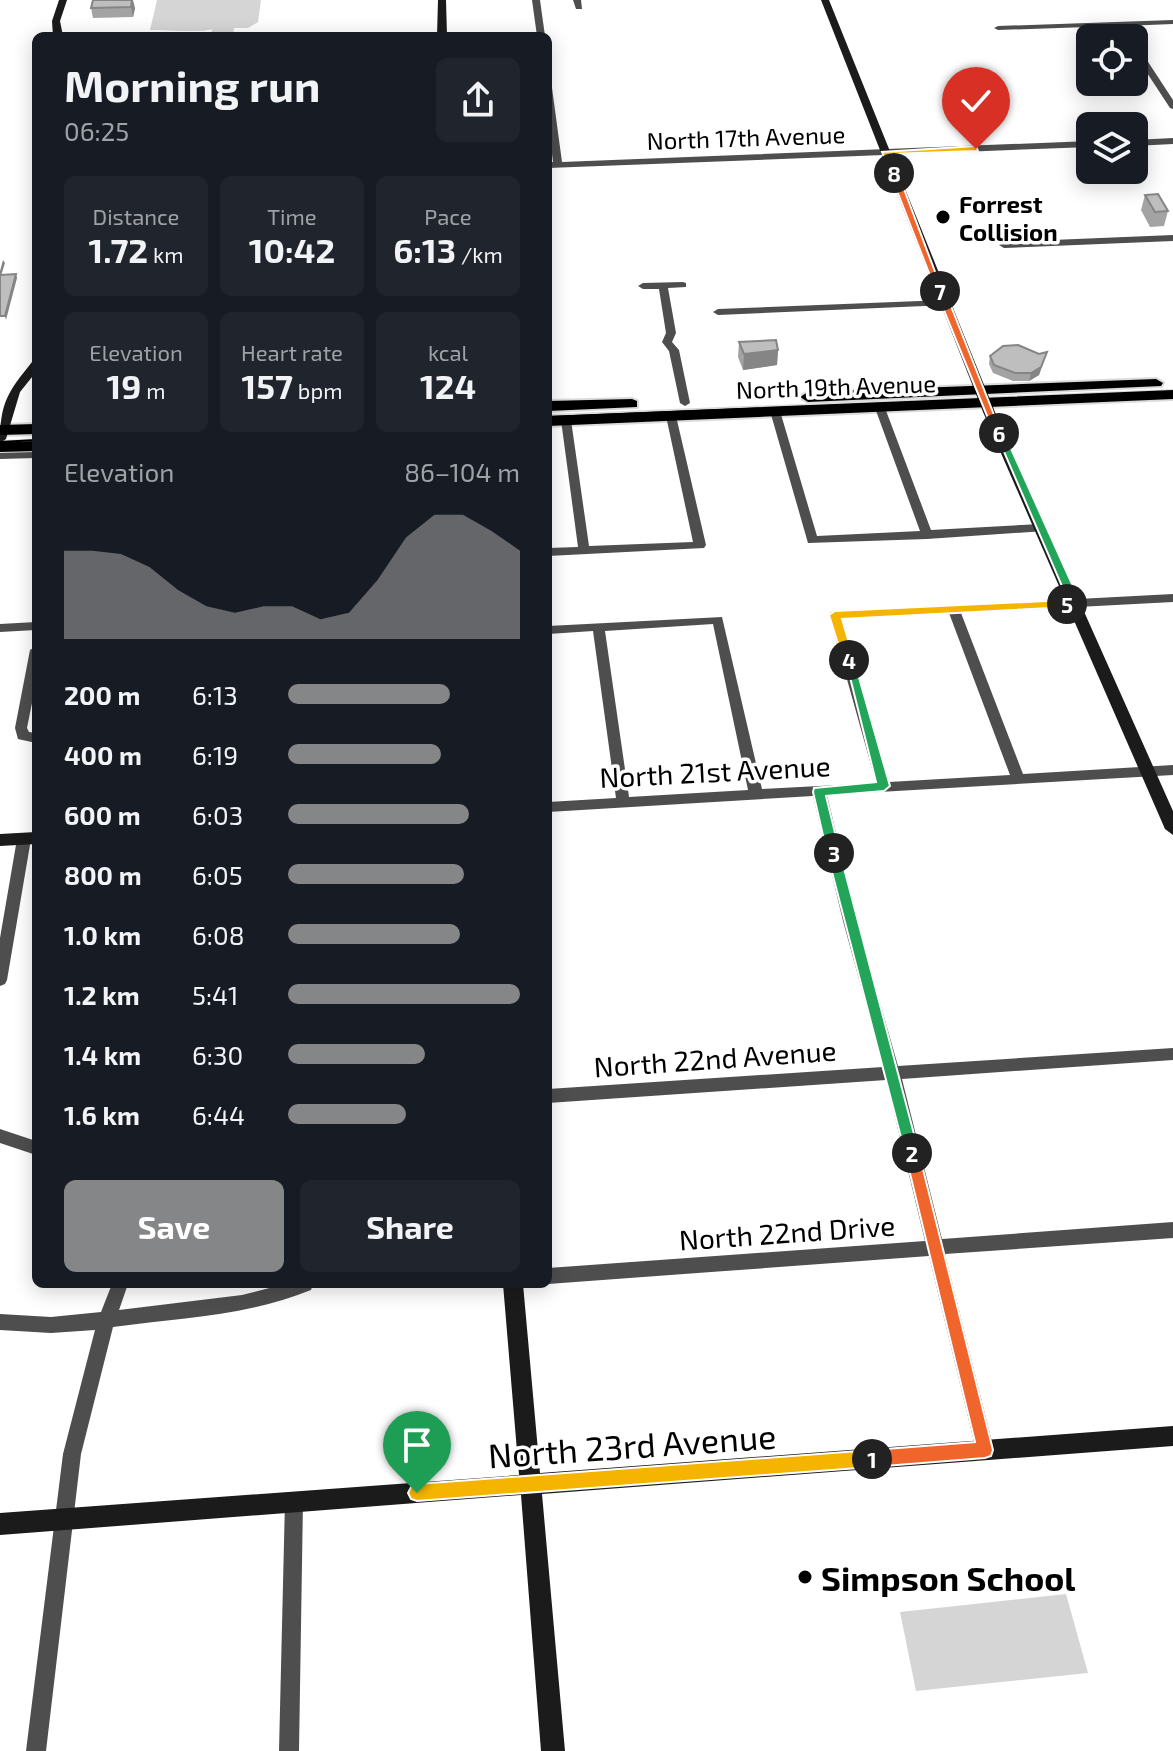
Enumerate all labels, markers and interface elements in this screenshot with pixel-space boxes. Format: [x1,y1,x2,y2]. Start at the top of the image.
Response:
map controls [1076,24,1148,184]
button: locate [1076,24,1148,96]
text: Morning run [64,58,320,111]
button: share [436,58,520,142]
pin [942,67,1010,149]
icon: check [954,79,998,123]
button: layers [1076,112,1148,184]
text: 06:25 [64,115,129,146]
street label: North 17th Avenue [646,119,846,155]
pin: 8 [874,153,914,193]
text: 8 [887,160,901,186]
place label: Forrest Collision [959,189,1058,246]
text: Distance [93,203,179,229]
text: Time [267,203,317,229]
text: Pace [424,203,472,229]
marker: Forrest Collision [934,208,952,226]
text: 1.72 [89,229,148,270]
text: 10:42 [249,229,335,270]
text: 6:13 [393,229,456,270]
text: km [148,241,183,267]
text: /km [456,241,503,267]
pin: 7 [920,271,960,311]
text: 7 [934,278,946,304]
text: Elevation [89,339,183,365]
text: Heart rate [241,339,343,365]
text: kcal [428,339,468,365]
text: 19 [107,365,141,406]
text: 157 [242,365,293,406]
text: 124 [420,365,476,406]
street label: North 19th Avenue [735,368,937,404]
text: m [141,377,165,403]
text: bpm [293,377,342,403]
pin: 6 [979,413,1019,453]
text: 6 [993,420,1005,446]
text: Elevation [64,456,174,487]
text: 86–104 m [404,456,520,487]
pin: 5 [1047,584,1087,624]
text: 5 [1061,591,1073,617]
pin: 4 [829,640,869,680]
text: 4 [842,647,856,673]
text: 200 m [64,679,140,710]
text: 6:13 [192,679,238,710]
text: 400 m [64,739,142,770]
text: 6:19 [192,739,238,770]
street label: North 21st Avenue [599,748,831,794]
text: 600 m [64,799,141,830]
text: 6:03 [192,799,243,830]
pin: 3 [814,833,854,873]
text: 3 [828,840,840,866]
text: 800 m [64,859,142,890]
text: 6:05 [192,859,243,890]
text: 1.0 km [64,919,141,950]
text: 6:08 [192,919,244,950]
text: 1.2 km [64,979,140,1010]
text: 5:41 [192,979,238,1010]
street label: North 22nd Avenue [592,1033,838,1083]
text: 1.4 km [64,1039,141,1070]
text: 6:30 [192,1039,243,1070]
text: 1.6 km [64,1099,140,1130]
text: 6:44 [192,1099,245,1130]
pin: 2 [892,1133,932,1173]
text: 2 [906,1140,918,1166]
button: Save [64,1180,284,1272]
button: Share [300,1180,520,1272]
street label: North 22nd Drive [678,1207,896,1257]
pin [383,1411,451,1493]
street label: North 23rd Avenue [487,1414,777,1476]
icon: arrive [395,1423,439,1467]
pin: 1 [852,1439,892,1479]
text: 1 [867,1446,877,1472]
place label: Simpson School [821,1557,1076,1598]
marker: Simpson School [796,1568,814,1586]

